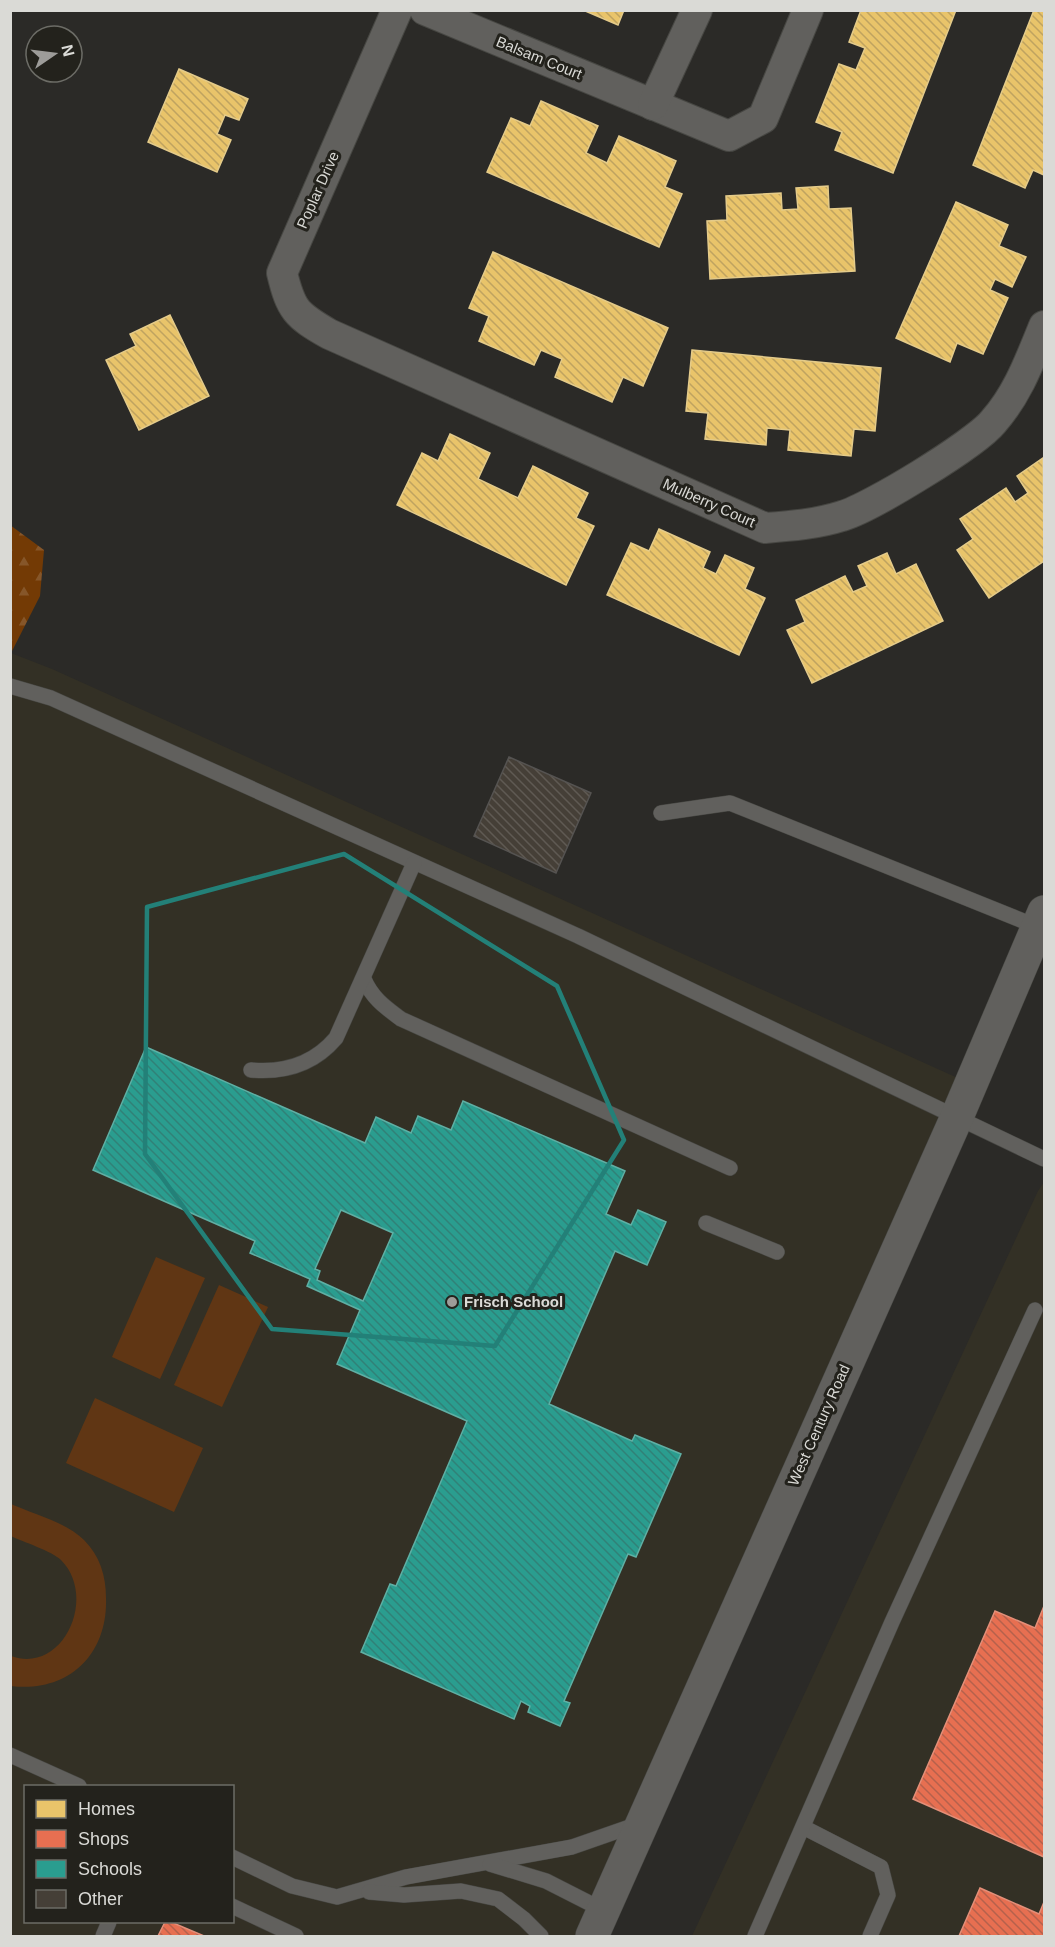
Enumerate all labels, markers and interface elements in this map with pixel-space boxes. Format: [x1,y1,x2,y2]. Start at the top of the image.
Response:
north arrow [24,24,84,84]
street label: Balsam Court [494,33,585,83]
text: N [58,43,78,58]
street label: Poplar Drive [293,149,342,231]
street label: Mulberry Court [660,475,759,531]
place label: Frisch School [464,1293,563,1310]
marker: Frisch School [445,1295,459,1309]
street label: West Century Road [784,1362,853,1488]
legend [24,1785,234,1923]
text: Homes [78,1799,135,1819]
text: Shops [78,1829,129,1849]
text: Schools [78,1859,142,1879]
text: Other [78,1889,123,1909]

